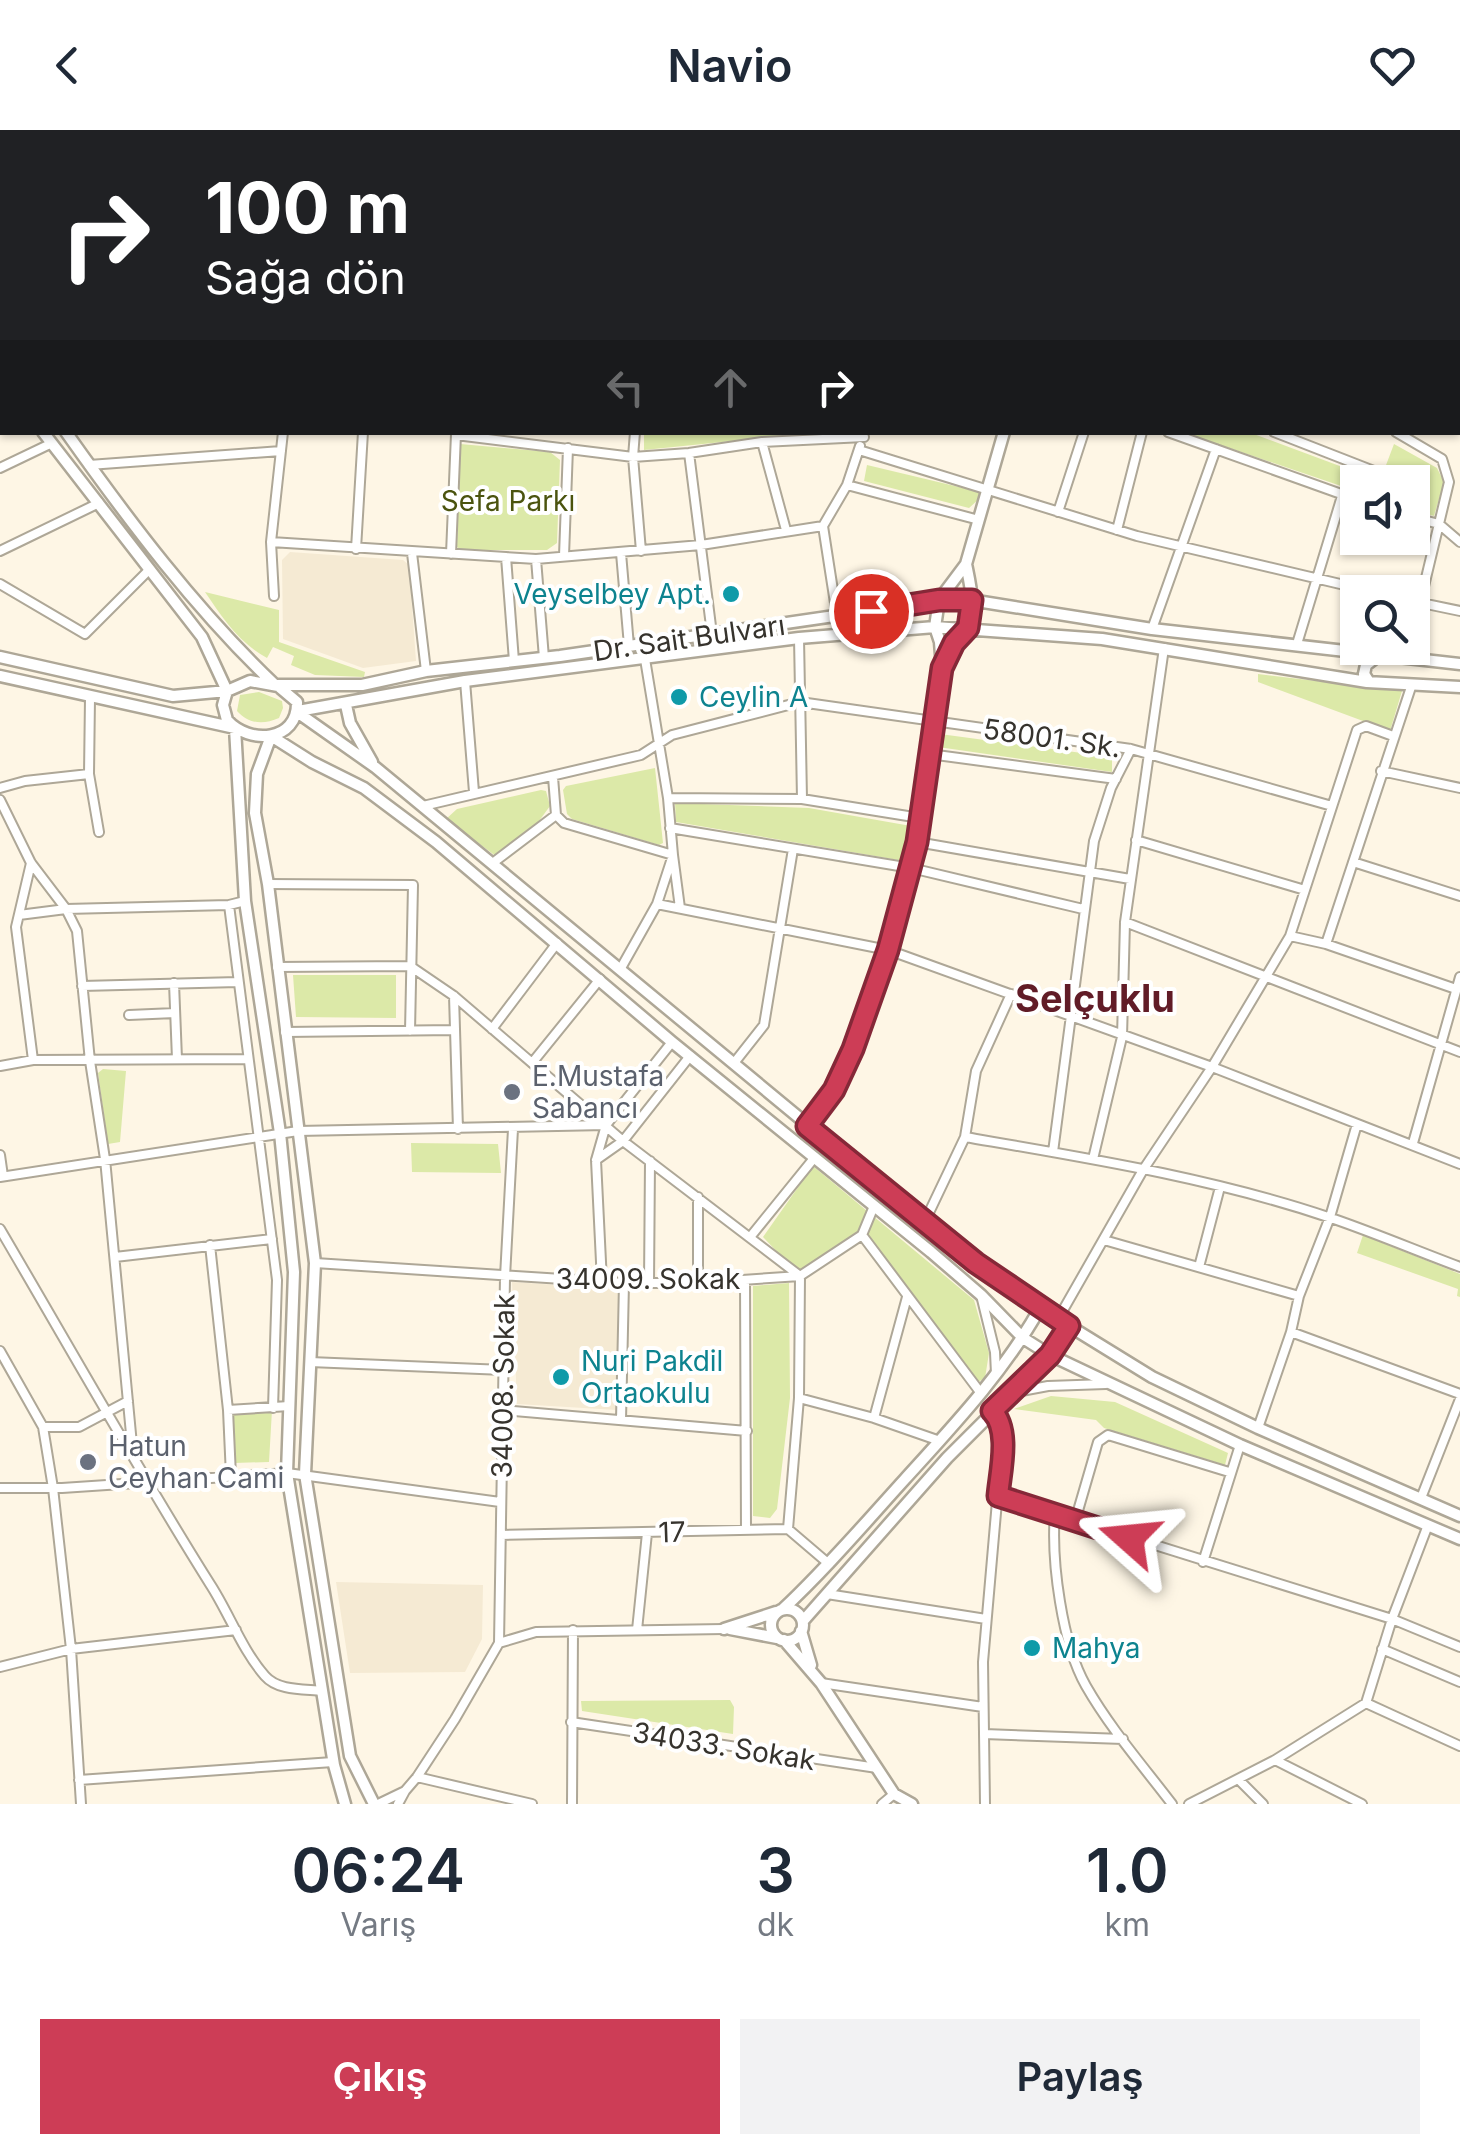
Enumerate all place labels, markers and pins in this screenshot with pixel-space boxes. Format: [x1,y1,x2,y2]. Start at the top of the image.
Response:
pin [829,569,914,654]
place label: Veyselbey Apt. [513,577,711,611]
marker: Veyselbey Apt. [720,583,742,605]
place label: Ceylin A [699,680,808,714]
marker: Ceylin A [668,686,690,708]
place label: E.Mustafa Sabancı [532,1059,664,1125]
marker: E.Mustafa Sabancı [501,1081,523,1103]
place label: Nuri Pakdil Ortaokulu [581,1344,723,1410]
marker: Nuri Pakdil Ortaokulu [550,1366,572,1388]
place label: Hatun Ceyhan Cami [108,1429,284,1495]
marker: Hatun Ceyhan Cami [77,1451,99,1473]
place label: Mahya [1052,1631,1140,1665]
marker: Mahya [1021,1637,1043,1659]

